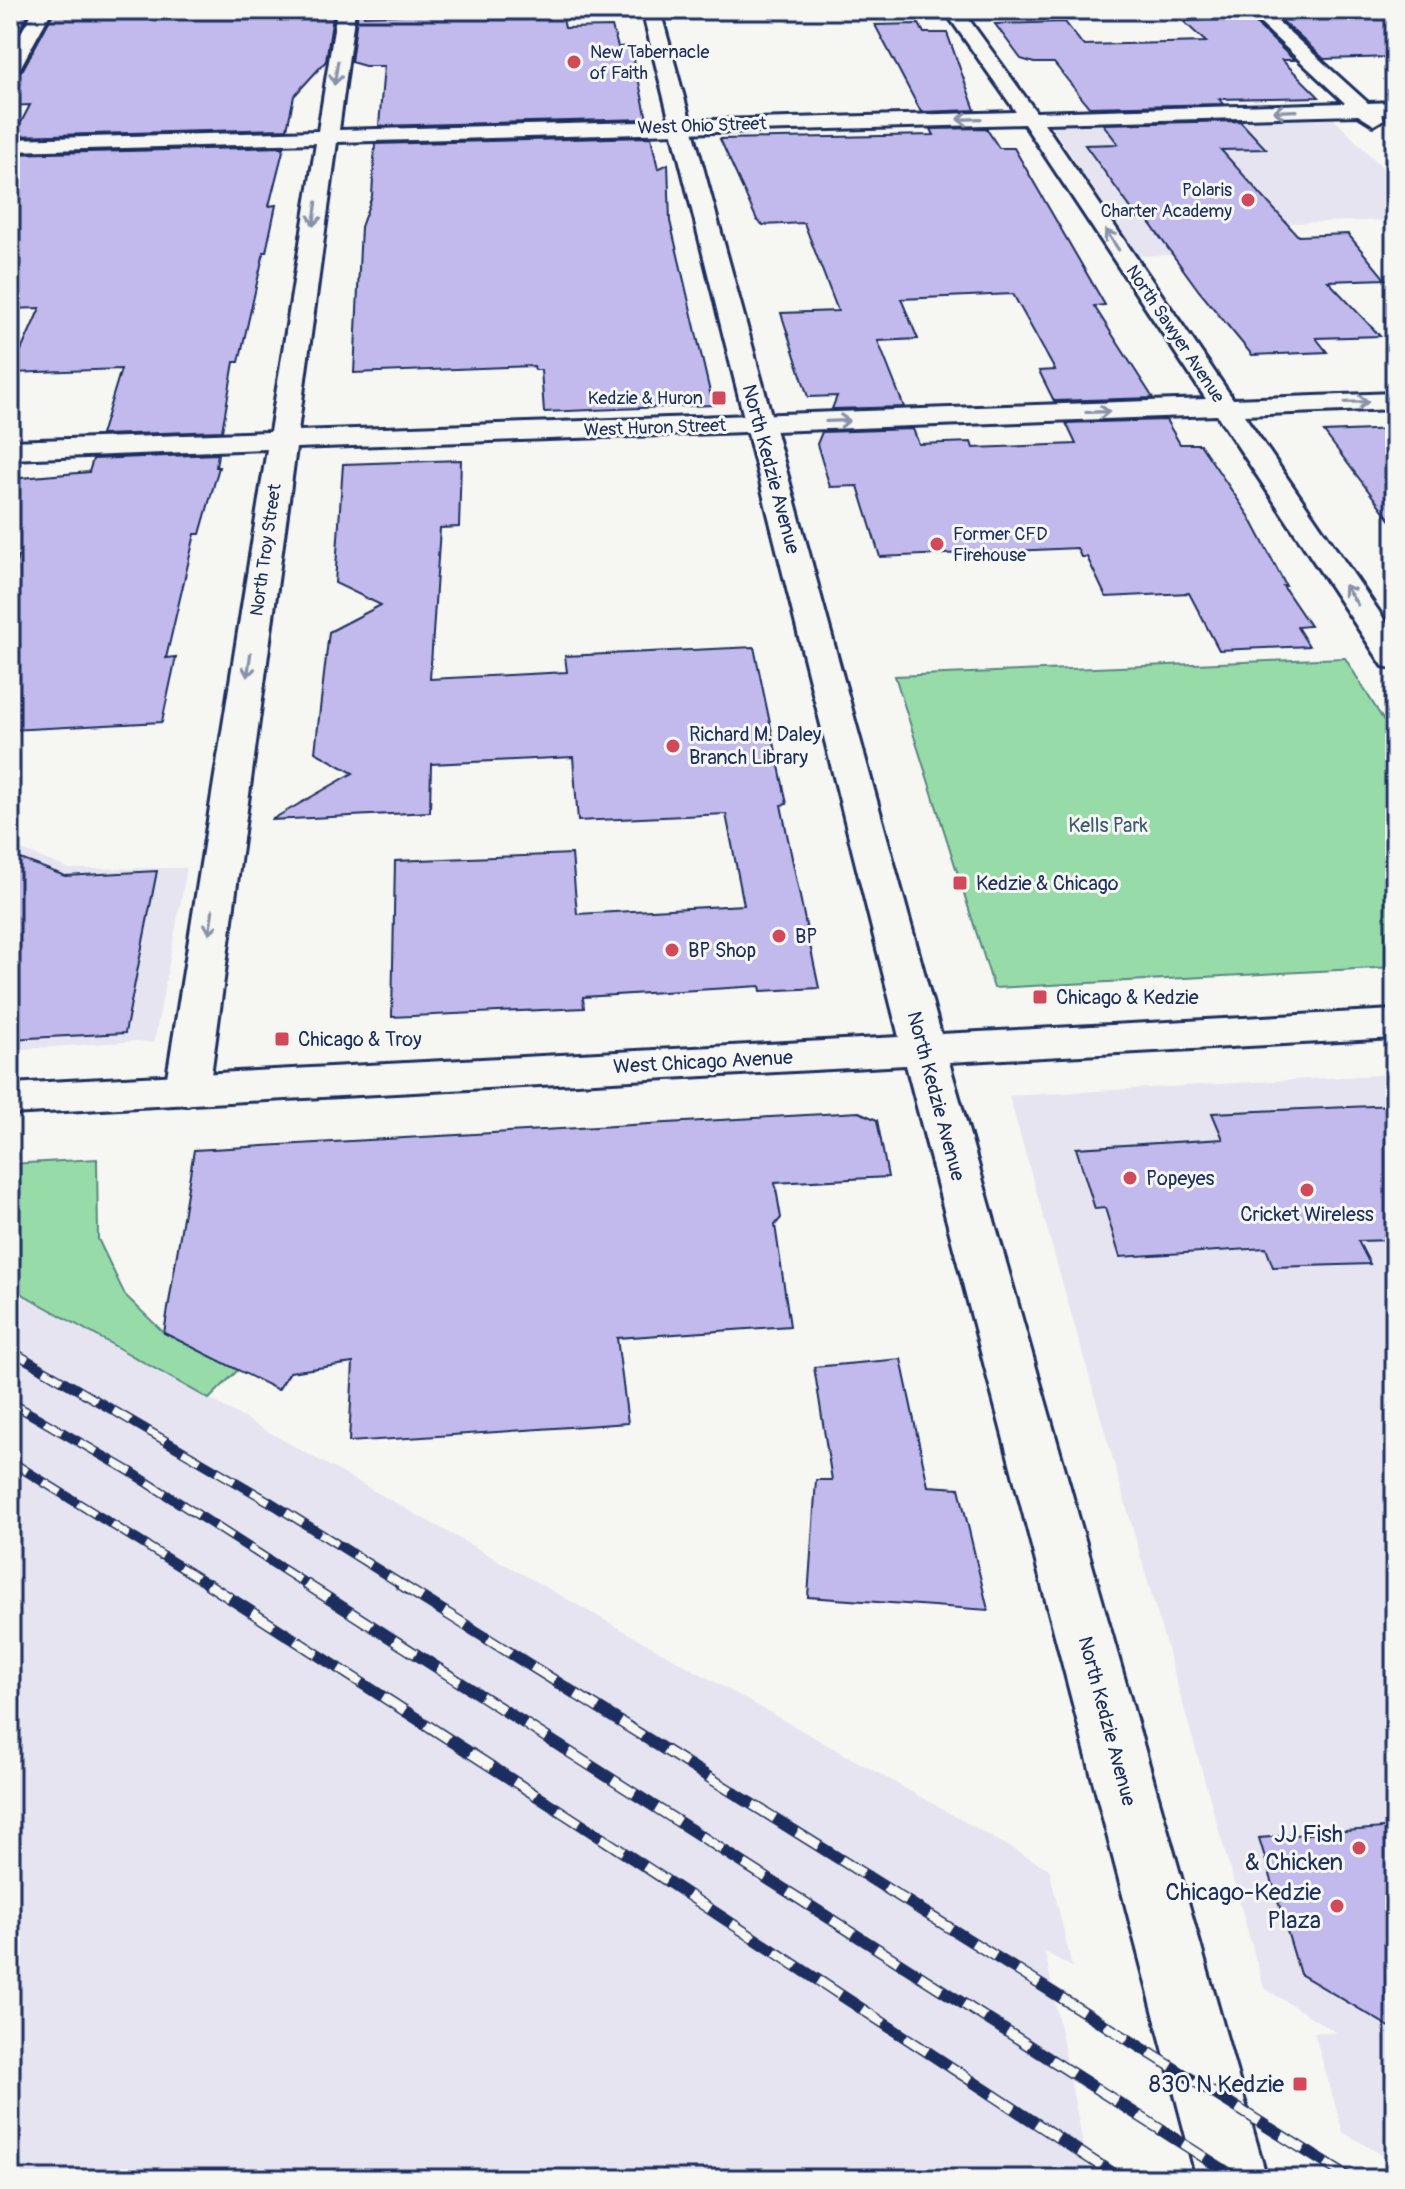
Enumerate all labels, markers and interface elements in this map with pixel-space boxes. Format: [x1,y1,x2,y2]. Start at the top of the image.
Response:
place label: New Tabernacle of Faith [590,41,710,85]
marker: New Tabernacle of Faith [565,53,583,71]
one-way arrow [328,60,343,86]
one-way arrow [1272,103,1299,118]
street label: West Ohio Street [637,112,768,140]
one-way arrow [956,112,983,127]
place label: Polaris Charter Academy [1101,179,1232,223]
marker: Polaris Charter Academy [1239,191,1257,209]
one-way arrow [307,201,322,226]
one-way arrow [1104,229,1120,251]
street label: North Sawyer Avenue [1120,261,1230,407]
street label: North Kedzie Avenue [736,381,806,557]
place label: Kedzie & Huron [588,387,703,410]
marker: Kedzie & Huron [710,389,728,407]
one-way arrow [1343,395,1370,410]
one-way arrow [1084,404,1111,419]
street label: West Huron Street [583,414,727,442]
one-way arrow [824,414,851,429]
street label: North Troy Street [245,482,287,618]
place label: Former CFD Firehouse [953,523,1047,567]
marker: Former CFD Firehouse [928,535,946,553]
one-way arrow [1343,584,1359,606]
one-way arrow [241,652,256,677]
place label: Richard M. Daley Branch Library [689,722,822,770]
marker: Richard M. Daley Branch Library [664,737,682,755]
park label: Kells Park [1068,813,1149,838]
place label: Kedzie & Chicago [976,871,1119,896]
marker: Kedzie & Chicago [951,874,969,892]
one-way arrow [203,909,218,934]
place label: BP [795,924,817,949]
marker: BP [770,927,788,945]
place label: BP Shop [688,938,756,963]
marker: BP Shop [663,941,681,959]
place label: Chicago & Kedzie [1056,985,1199,1010]
marker: Chicago & Kedzie [1031,988,1049,1006]
street label: North Kedzie Avenue [901,1008,971,1184]
place label: Chicago & Troy [298,1027,422,1052]
marker: Chicago & Troy [273,1030,291,1048]
street label: West Chicago Avenue [613,1045,794,1079]
place label: Popeyes [1146,1166,1215,1191]
marker: Popeyes [1121,1169,1139,1187]
marker: Cricket Wireless [1298,1181,1316,1199]
place label: Cricket Wireless [1240,1202,1374,1227]
street label: North Kedzie Avenue [1072,1633,1142,1809]
place label: JJ Fish & Chicken [1245,1820,1343,1877]
marker: JJ Fish & Chicken [1350,1839,1368,1857]
place label: Chicago-Kedzie Plaza [1165,1878,1321,1935]
marker: Chicago-Kedzie Plaza [1328,1897,1346,1915]
place label: 830 N Kedzie [1149,2070,1284,2099]
marker: 830 N Kedzie [1291,2075,1309,2093]

